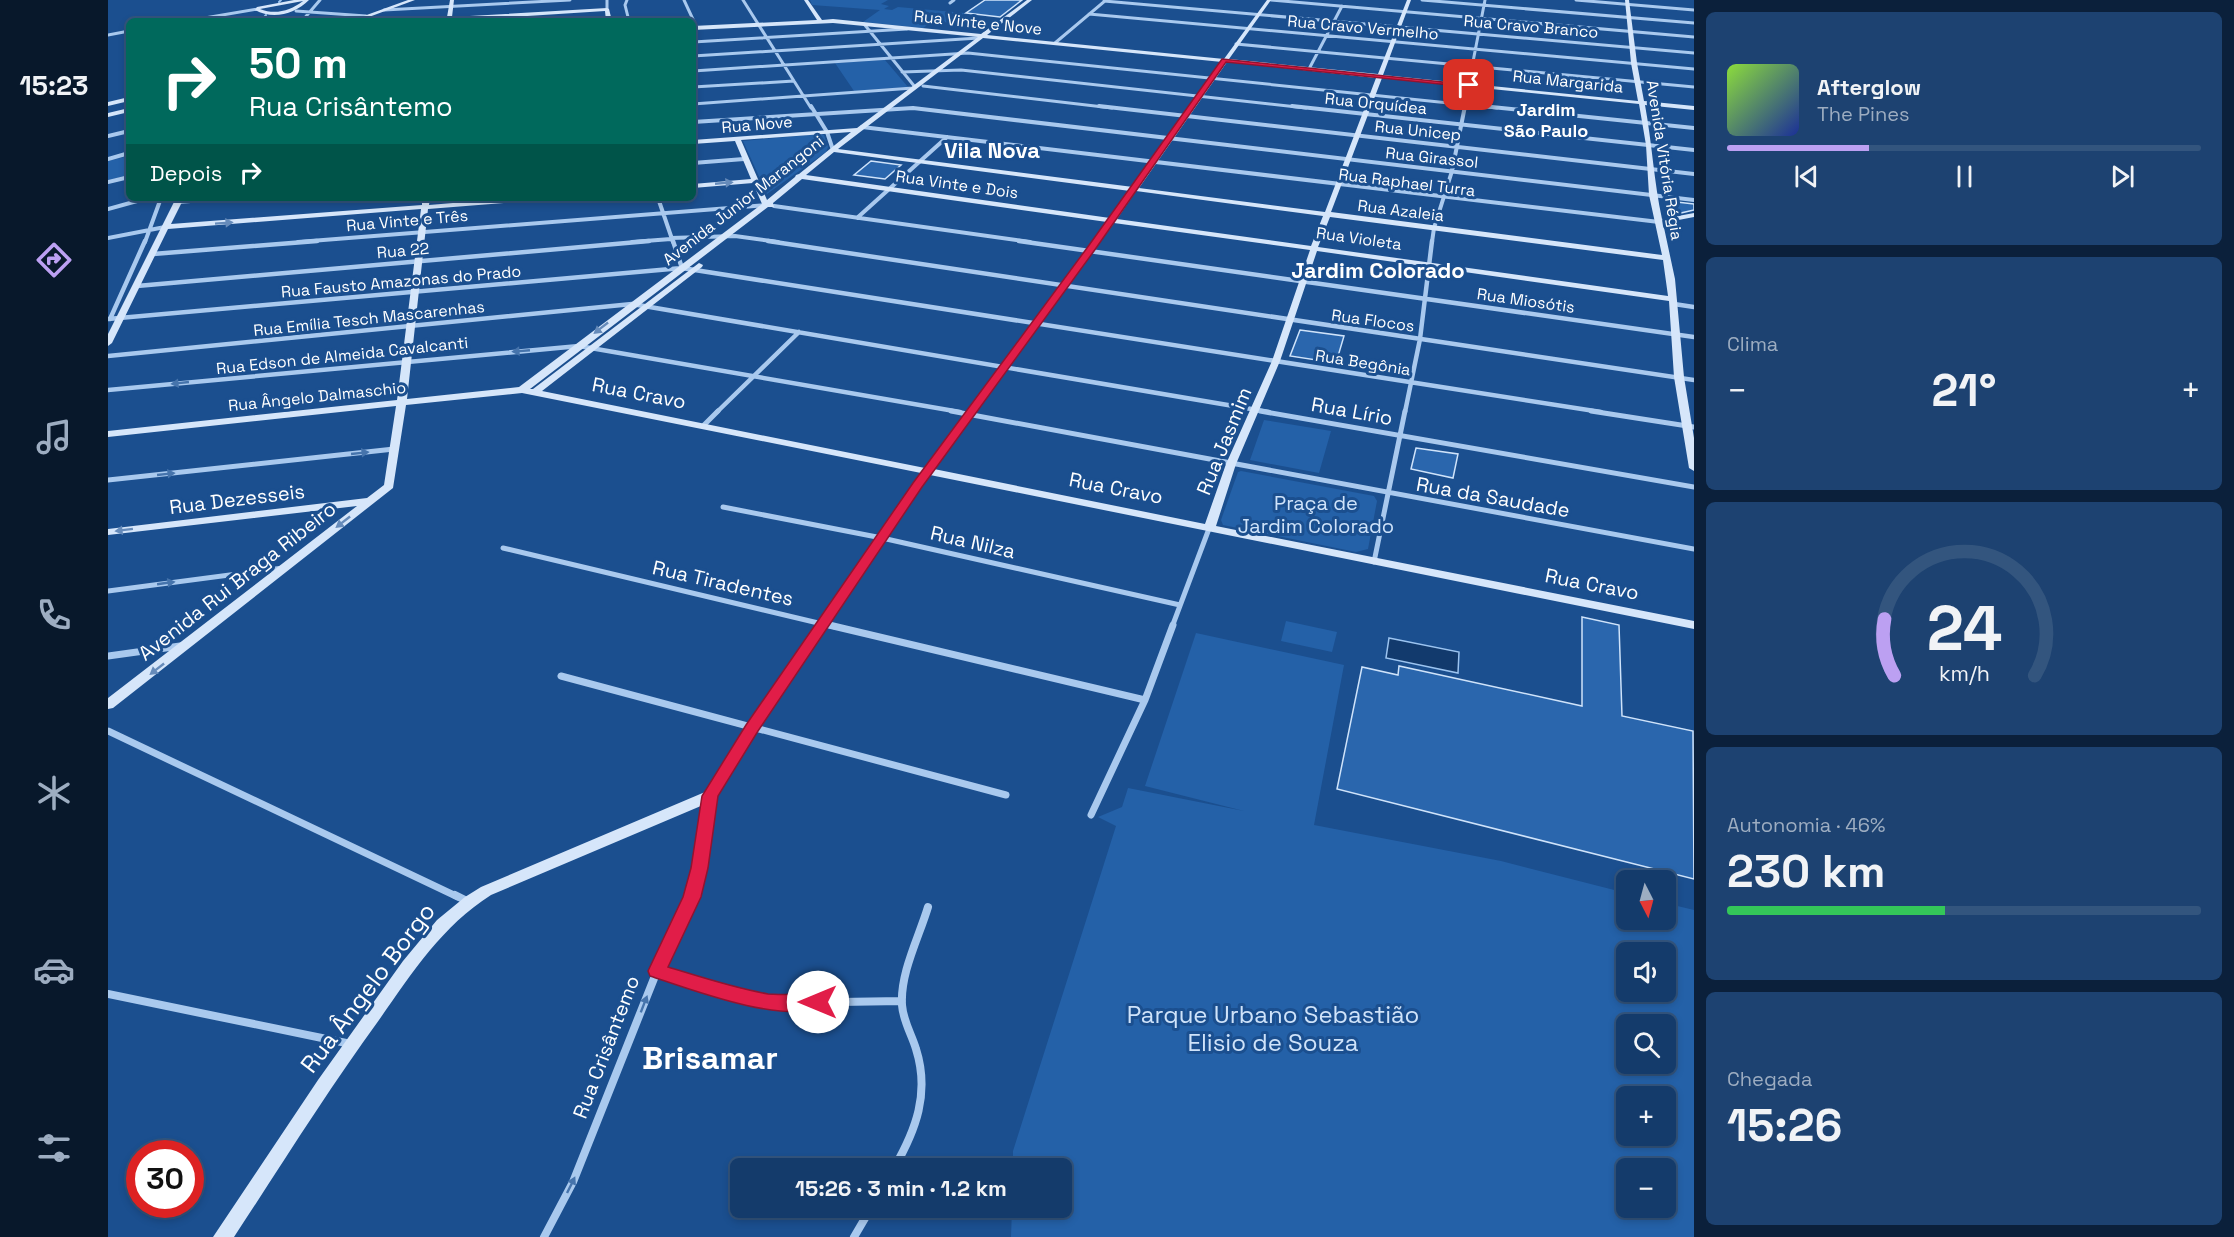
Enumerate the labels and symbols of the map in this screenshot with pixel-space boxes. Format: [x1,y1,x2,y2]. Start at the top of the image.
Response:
street label: Rua Vinte e Nove [913,5,1043,40]
street label: Rua Cravo Vermelho [1286,10,1439,45]
street label: Rua Cravo Branco [1463,10,1599,43]
pin [1443,59,1494,110]
street label: Rua Margarida [1512,65,1624,98]
street label: Avenida Vitória Régia [1641,79,1688,242]
street label: Rua Orquídea [1324,88,1428,119]
district label: Jardim São Paulo [1504,98,1588,142]
street label: Rua Nove [721,111,793,138]
street label: Rua Unicep [1374,116,1462,145]
street label: Avenida Junior Marangoni [658,131,828,270]
district label: Vila Nova [944,136,1040,164]
street label: Rua Girassol [1384,142,1479,173]
street label: Rua Raphael Turra [1337,164,1477,201]
street label: Rua Vinte e Dois [894,166,1020,203]
one-way arrow [714,178,733,188]
street label: Rua Azaleia [1356,195,1445,226]
street label: Rua Vinte e Três [345,205,469,236]
one-way arrow [214,218,233,228]
street label: Rua Violeta [1315,222,1403,255]
street label: Rua 22 [376,238,430,263]
district label: Jardim Colorado [1291,256,1465,284]
street label: Rua Fausto Amazonas do Prado [280,261,522,302]
street label: Rua Miosótis [1476,283,1576,318]
street label: Rua Emília Tesch Mascarenhas [252,296,486,341]
street label: Rua Flocos [1330,304,1416,337]
one-way arrow [594,322,609,334]
street label: Rua Edson de Almeida Cavalcanti [215,332,469,379]
street label: Rua Begônia [1314,345,1412,380]
one-way arrow [511,346,530,356]
street label: Rua Cravo [590,371,688,415]
street label: Rua Ângelo Dalmaschio [227,377,407,416]
one-way arrow [171,378,190,388]
street label: Rua Jasmim [1191,383,1257,499]
street label: Rua Lírio [1309,391,1395,431]
one-way arrow [351,448,370,457]
street label: Rua Cravo [1067,466,1165,510]
one-way arrow [157,469,176,479]
street label: Rua da Saudade [1414,471,1572,523]
street label: Rua Dezesseis [168,478,306,520]
park label: Praça de Jardim Colorado [1238,490,1394,539]
street label: Avenida Rui Braga Ribeiro [133,496,341,666]
one-way arrow [335,516,351,529]
street label: Rua Nilza [928,520,1018,564]
one-way arrow [114,525,133,535]
street label: Rua Tiradentes [650,554,796,612]
street label: Rua Cravo [1543,562,1641,606]
one-way arrow [157,578,176,588]
one-way arrow [149,662,164,674]
north arrow [1616,870,1676,930]
street label: Rua Ângelo Borgo [293,896,442,1079]
position arrow [786,970,850,1034]
street label: Rua Crisântemo [567,972,645,1122]
one-way arrow [640,995,649,1013]
park label: Parque Urbano Sebastião Elisio de Souza [1127,999,1419,1058]
district label: Brisamar [642,1038,778,1078]
speed limit sign: 30 [126,1140,204,1218]
one-way arrow [565,1176,575,1194]

